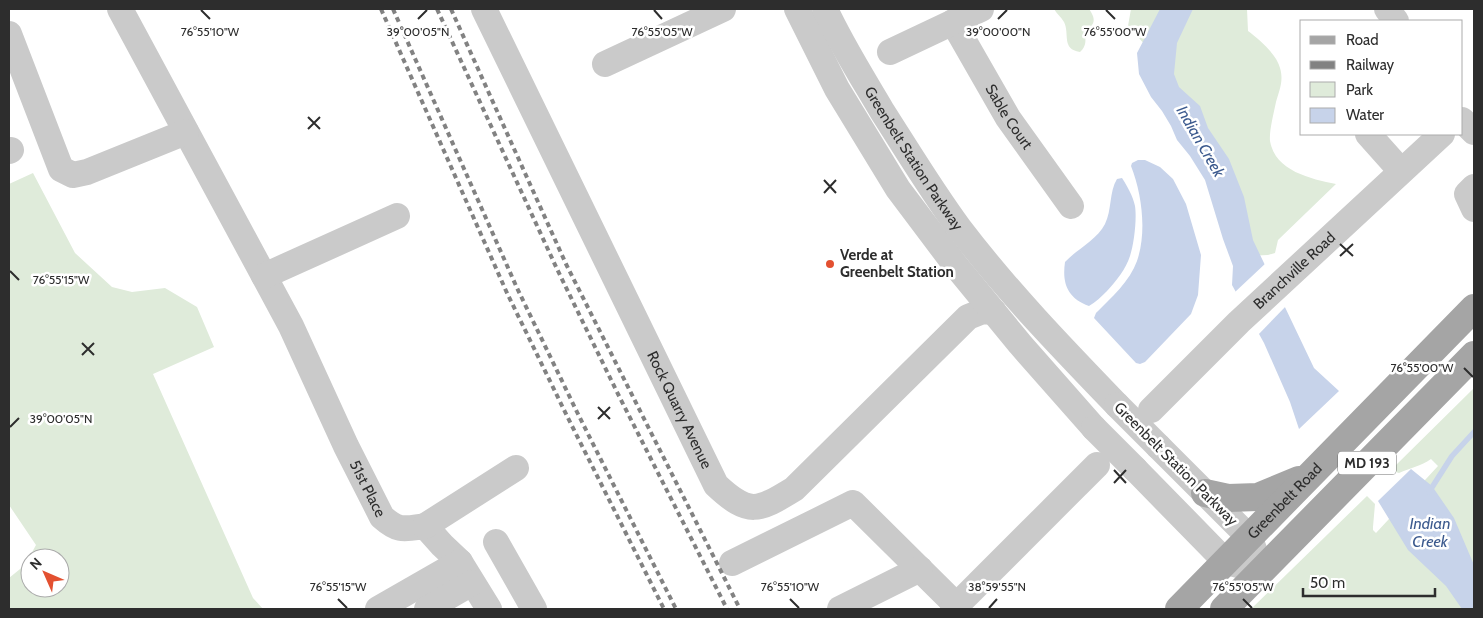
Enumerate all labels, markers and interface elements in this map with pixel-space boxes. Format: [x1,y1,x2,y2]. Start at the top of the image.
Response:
legend [1300,20,1463,135]
text: 76°55'10"W [181,24,240,39]
text: 39°00'05"N [387,24,449,39]
text: 76°55'05"W [631,24,693,39]
text: 39°00'00"N [966,24,1030,39]
text: 76°55'00"W [1084,24,1147,39]
text: Road [1346,31,1379,49]
text: Railway [1346,56,1395,74]
street label: Sable Court [982,81,1036,153]
text: Park [1346,81,1373,99]
street label: Greenbelt Station Parkway [861,83,967,234]
water label: Indian Creek [1172,102,1229,181]
text: Water [1346,106,1384,124]
street label: Branchville Road [1250,228,1339,313]
place label: Verde at Greenbelt Station [840,246,954,281]
marker: Verde at Greenbelt Station [824,258,836,270]
text: 76°55'15"W [33,272,90,287]
street label: Rock Quarry Avenue [643,348,716,472]
text: 76°55'00"W [1391,360,1454,375]
street label: Greenbelt Station Parkway [1110,398,1242,530]
text: 39°00'05"N [30,411,92,426]
road number: MD 193 [1338,452,1396,474]
street label: 51st Place [346,457,390,520]
street label: Greenbelt Road [1244,460,1326,543]
water label: Indian Creek [1410,514,1450,551]
north arrow [20,548,70,598]
text: N [26,554,46,574]
scale bar [1303,566,1436,598]
text: 50 m [1310,574,1345,592]
text: 76°55'15"W [310,579,367,594]
text: 76°55'10"W [761,579,820,594]
text: 38°59'55"N [968,579,1026,594]
text: 76°55'05"W [1212,579,1274,594]

